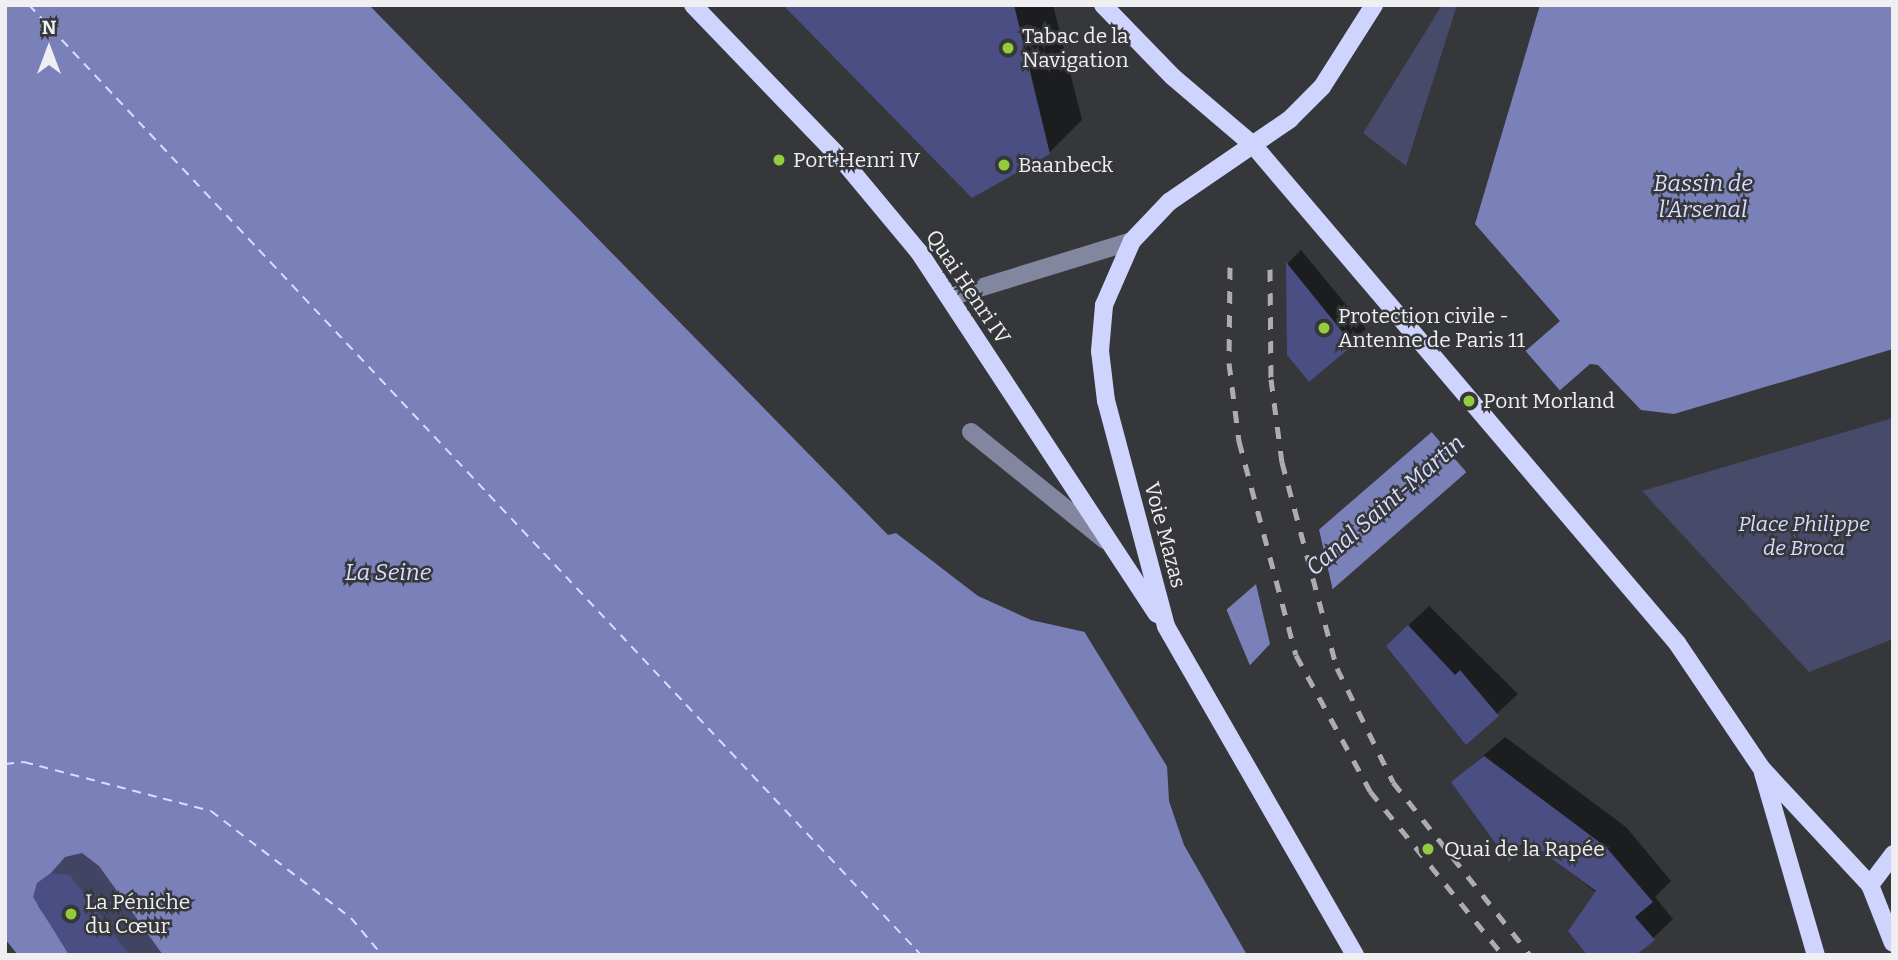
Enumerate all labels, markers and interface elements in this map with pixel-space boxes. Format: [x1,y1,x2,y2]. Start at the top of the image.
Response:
north arrow [14,14,84,84]
text: N [42,16,56,39]
place label: Tabac de la Navigation [1022,23,1129,73]
marker: Tabac de la Navigation [1000,40,1016,56]
place label: Port Henri IV [793,147,920,173]
marker: Port Henri IV [771,152,787,168]
place label: Baanbeck [1018,152,1113,178]
marker: Baanbeck [996,157,1012,173]
water label: Bassin de l'Arsenal [1653,169,1753,223]
street label: Quai Henri IV [920,225,1016,349]
place label: Protection civile - Antenne de Paris 11 [1338,303,1525,353]
marker: Protection civile - Antenne de Paris 11 [1316,320,1332,336]
place label: Pont Morland [1483,388,1615,414]
marker: Pont Morland [1461,393,1477,409]
water label: Canal Saint-Martin [1300,429,1470,581]
street label: Voie Mazas [1139,479,1191,591]
park label: Place Philippe de Broca [1738,511,1870,561]
water label: La Seine [345,558,431,586]
place label: Quai de la Rapée [1444,836,1605,862]
marker: Quai de la Rapée [1418,839,1438,859]
place label: La Péniche du Cœur [85,889,190,939]
marker: La Péniche du Cœur [63,906,79,922]

